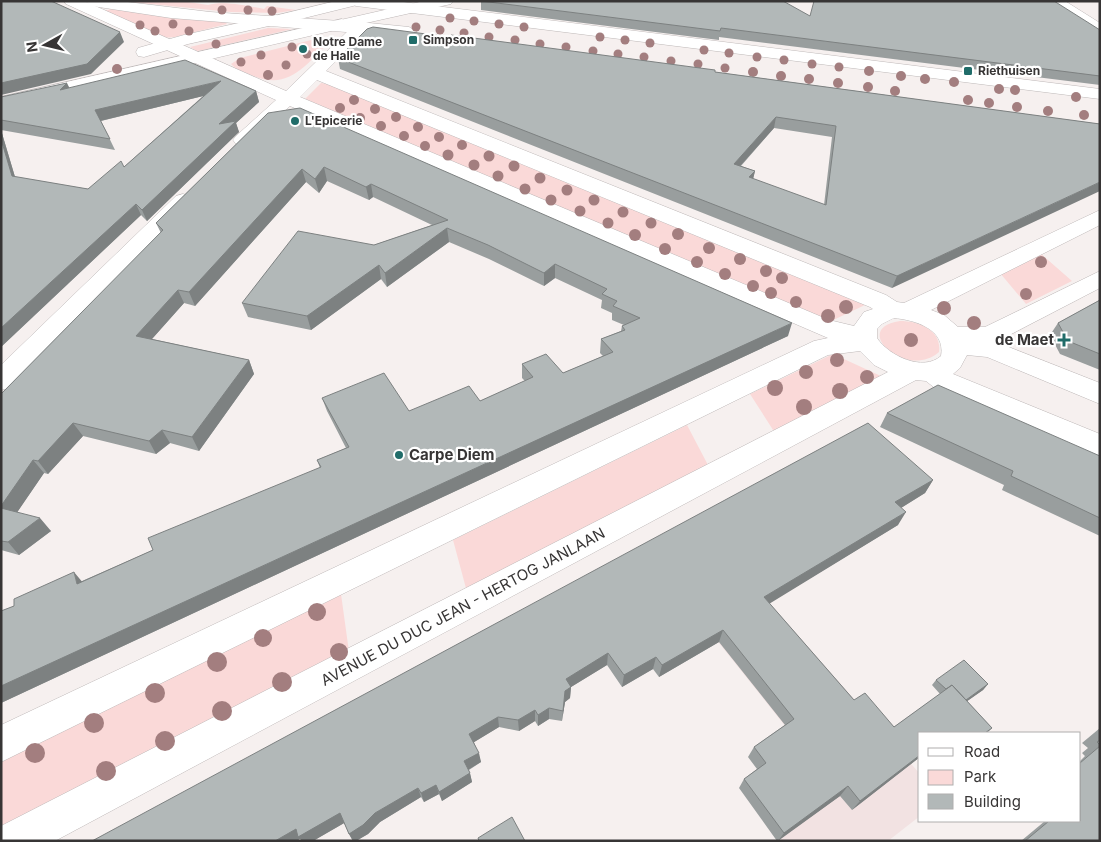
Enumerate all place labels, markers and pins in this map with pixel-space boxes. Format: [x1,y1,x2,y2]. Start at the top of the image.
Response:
place label: Simpson [423,32,474,47]
place label: Notre Dame de Halle [313,34,382,63]
marker: Simpson [407,34,419,46]
marker: Notre Dame de Halle [297,43,309,55]
place label: Riethuisen [978,63,1040,78]
marker: Riethuisen [962,65,974,77]
place label: L'Epicerie [305,113,362,128]
marker: L'Epicerie [289,115,301,127]
place label: de Maet [995,330,1054,349]
marker: de Maet [1058,334,1070,346]
place label: Carpe Diem [409,445,495,464]
marker: Carpe Diem [393,449,405,461]

